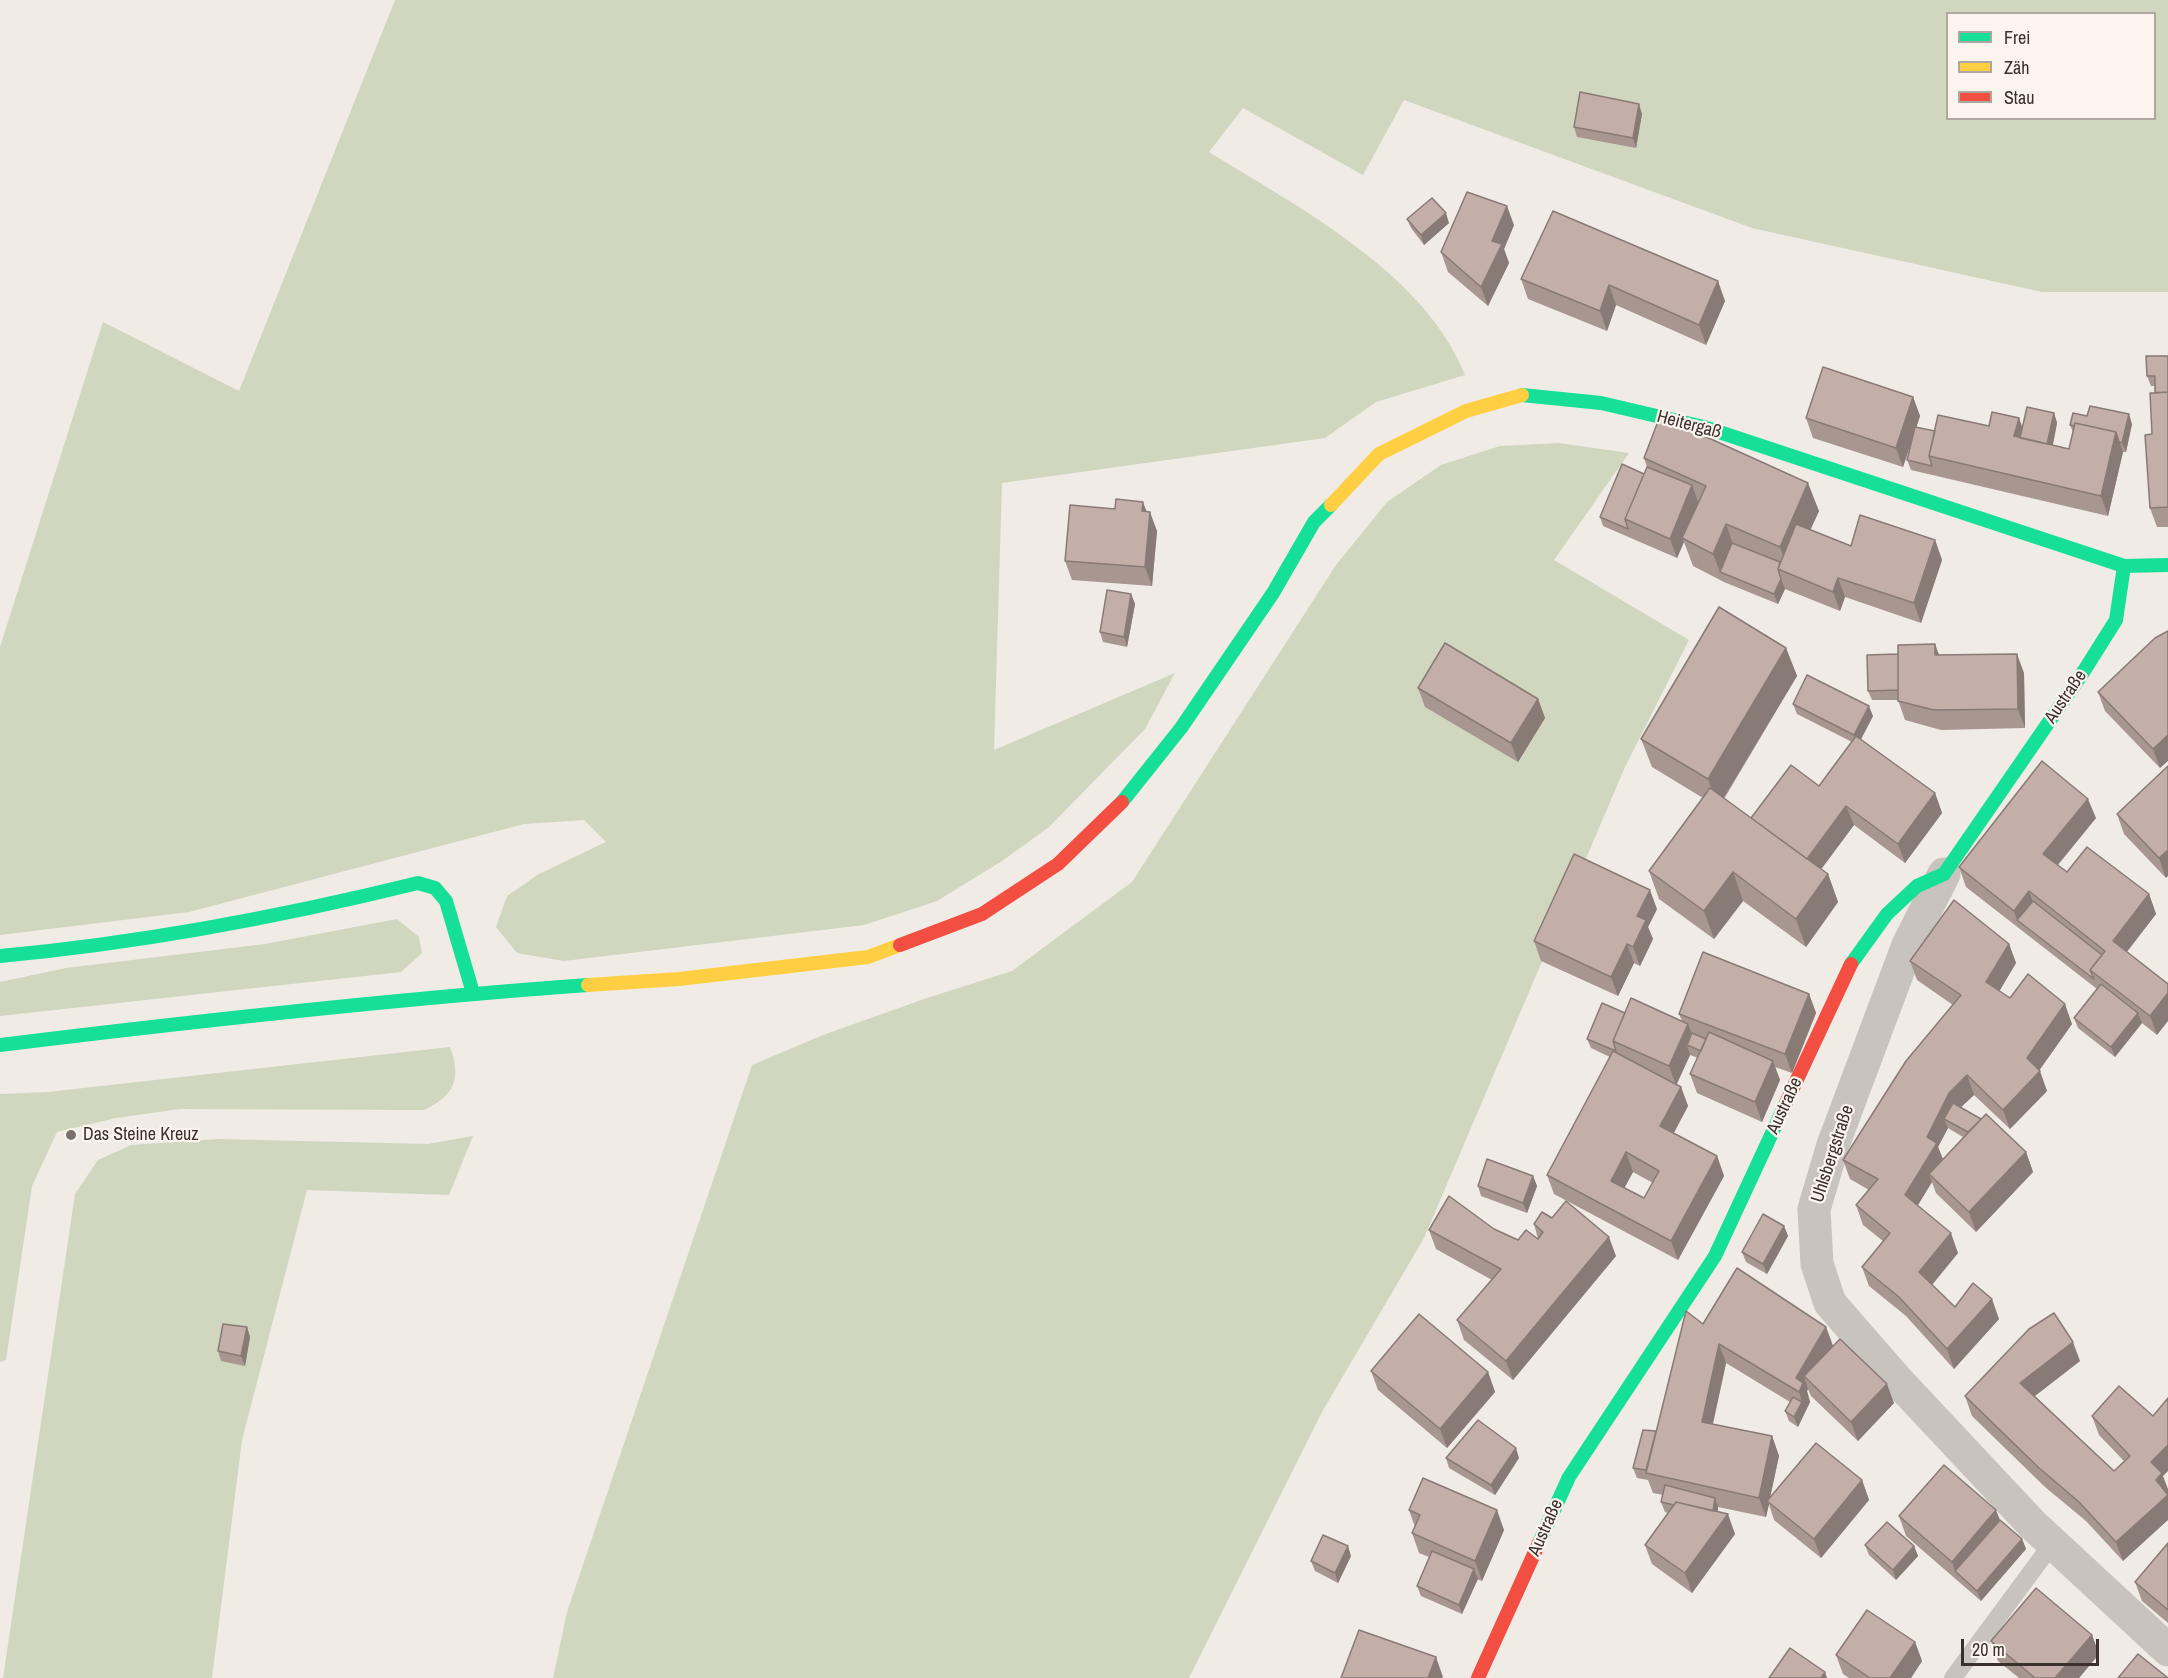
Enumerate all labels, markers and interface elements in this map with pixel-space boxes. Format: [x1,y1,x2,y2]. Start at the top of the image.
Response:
legend [1946,12,2156,120]
text: Frei [2004,25,2030,50]
text: Zäh [2004,55,2029,80]
text: Stau [2004,85,2034,110]
street label: Heitergaß [1655,406,1723,444]
street label: Austraße [2040,666,2092,728]
street label: Austraße [1763,1074,1807,1138]
street label: Uhlsbergstraße [1807,1103,1859,1205]
place label: Das Steine Kreuz [83,1124,199,1146]
marker: Das Steine Kreuz [64,1128,78,1142]
street label: Austraße [1524,1496,1568,1560]
scale bar [1964,1627,2102,1665]
text: 20 m [1972,1637,2005,1662]

